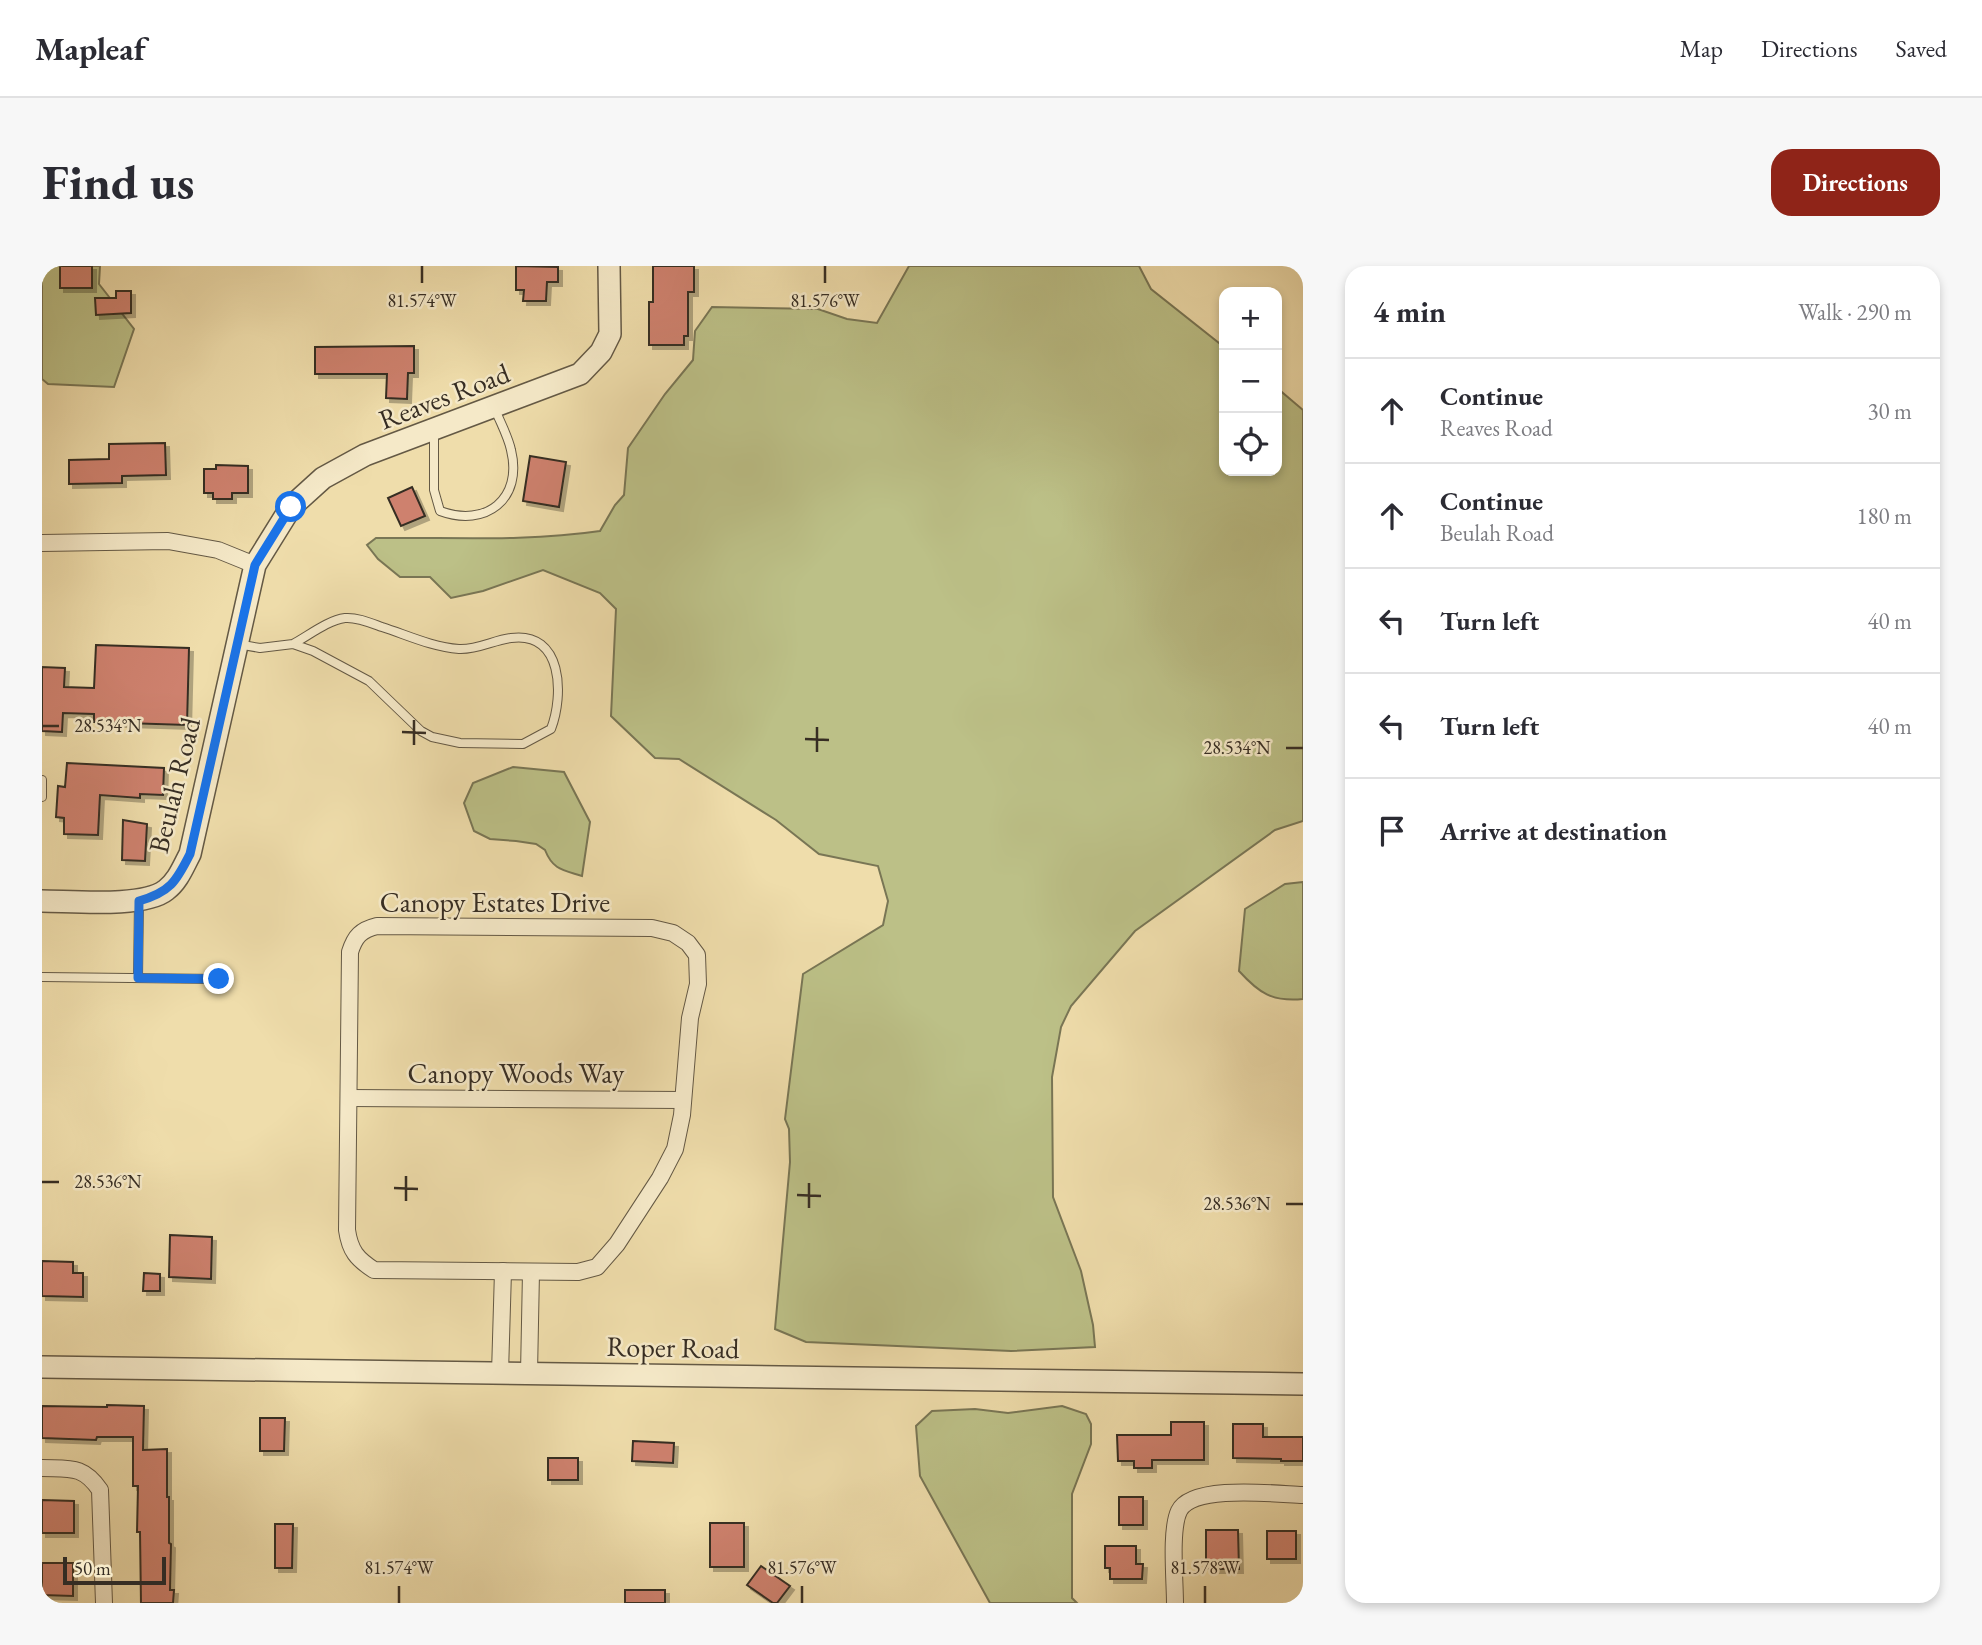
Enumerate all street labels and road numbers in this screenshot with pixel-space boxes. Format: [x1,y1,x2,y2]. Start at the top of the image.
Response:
street label: Reaves Road [373,354,515,437]
street label: Beulah Road [140,713,208,857]
street label: Canopy Estates Drive [380,884,610,920]
street label: Canopy Woods Way [408,1055,625,1091]
street label: Roper Road [606,1328,741,1366]

